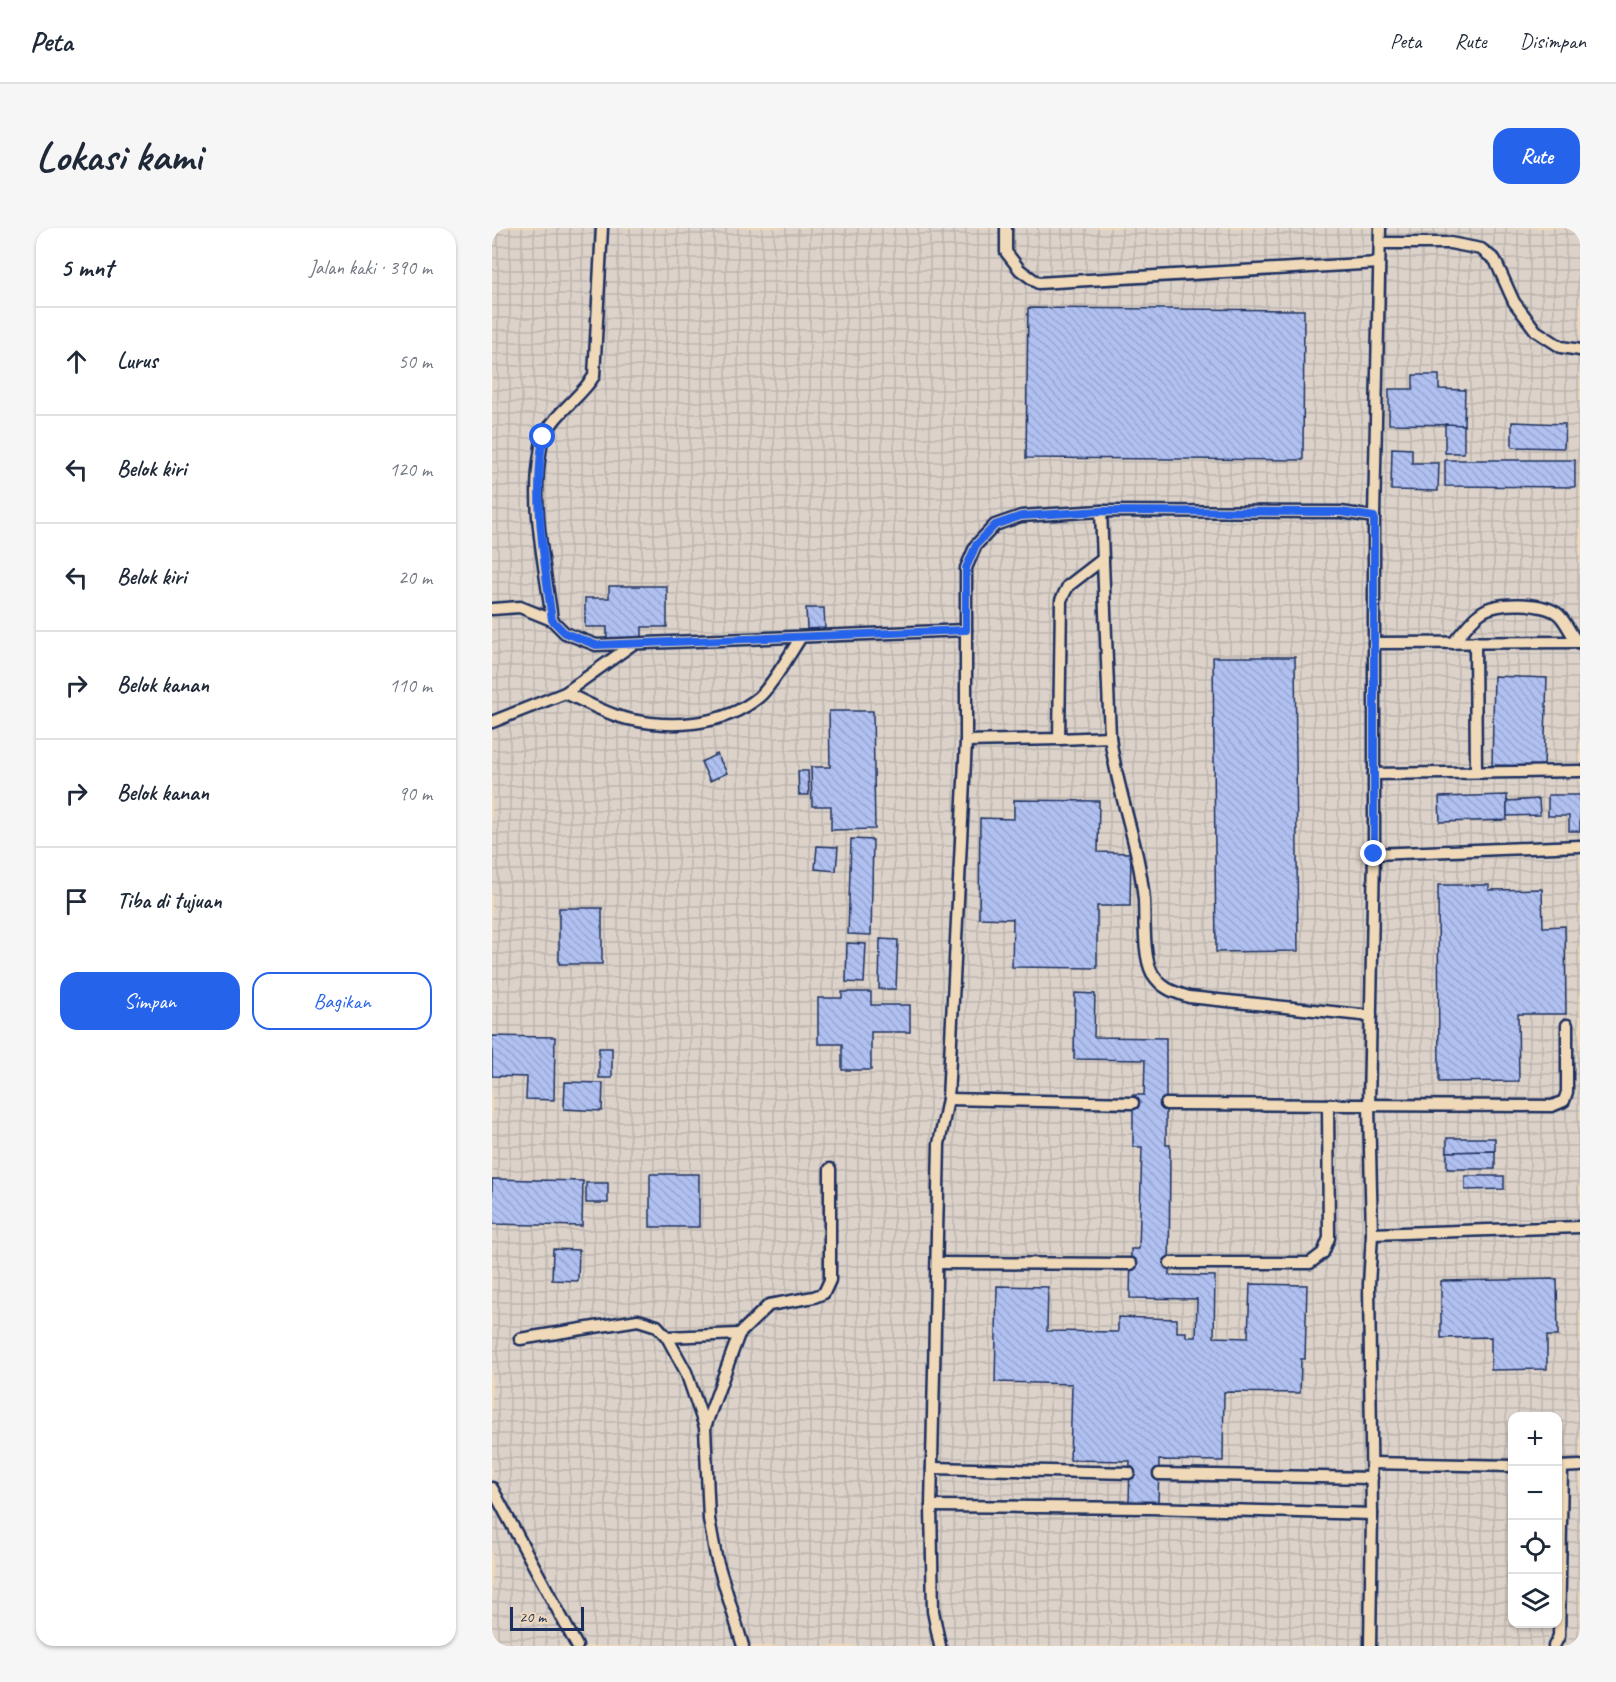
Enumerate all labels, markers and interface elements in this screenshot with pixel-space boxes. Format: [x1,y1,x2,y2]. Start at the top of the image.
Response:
text: Peta [30,24,73,59]
text: Peta [1390,28,1421,54]
text: Rute [1454,28,1487,54]
text: Disimpan [1520,28,1586,54]
button: Rute [1493,128,1580,184]
text: Lokasi kami [36,130,202,183]
text: 5 mnt [60,251,113,284]
text: Jalan kaki · 390 m [309,255,432,280]
icon: ahead [60,345,93,378]
text: Lurus [117,347,157,375]
text: 50 m [398,349,432,374]
route start [529,423,555,449]
icon: left [60,453,93,486]
text: Belok kiri [117,455,186,483]
text: 120 m [389,457,432,482]
icon: left [60,561,93,594]
text: Belok kiri [117,563,186,591]
text: 20 m [398,565,432,590]
icon: right [60,669,93,702]
text: Belok kanan [117,671,209,699]
text: 110 m [389,673,432,698]
icon: right [60,777,93,810]
text: Belok kanan [117,779,209,807]
text: 90 m [398,781,432,806]
route end [1360,840,1386,866]
icon: arrive [60,885,93,918]
text: Tiba di tujuan [117,887,222,915]
button: Simpan [60,972,240,1030]
button: Bagikan [252,972,432,1030]
map controls [1508,1412,1562,1628]
button: + [1508,1412,1562,1466]
button: − [1508,1466,1562,1520]
button: locate [1508,1520,1562,1574]
button: layers [1508,1574,1562,1628]
scale bar [510,1604,584,1632]
text: 20 m [519,1607,546,1627]

